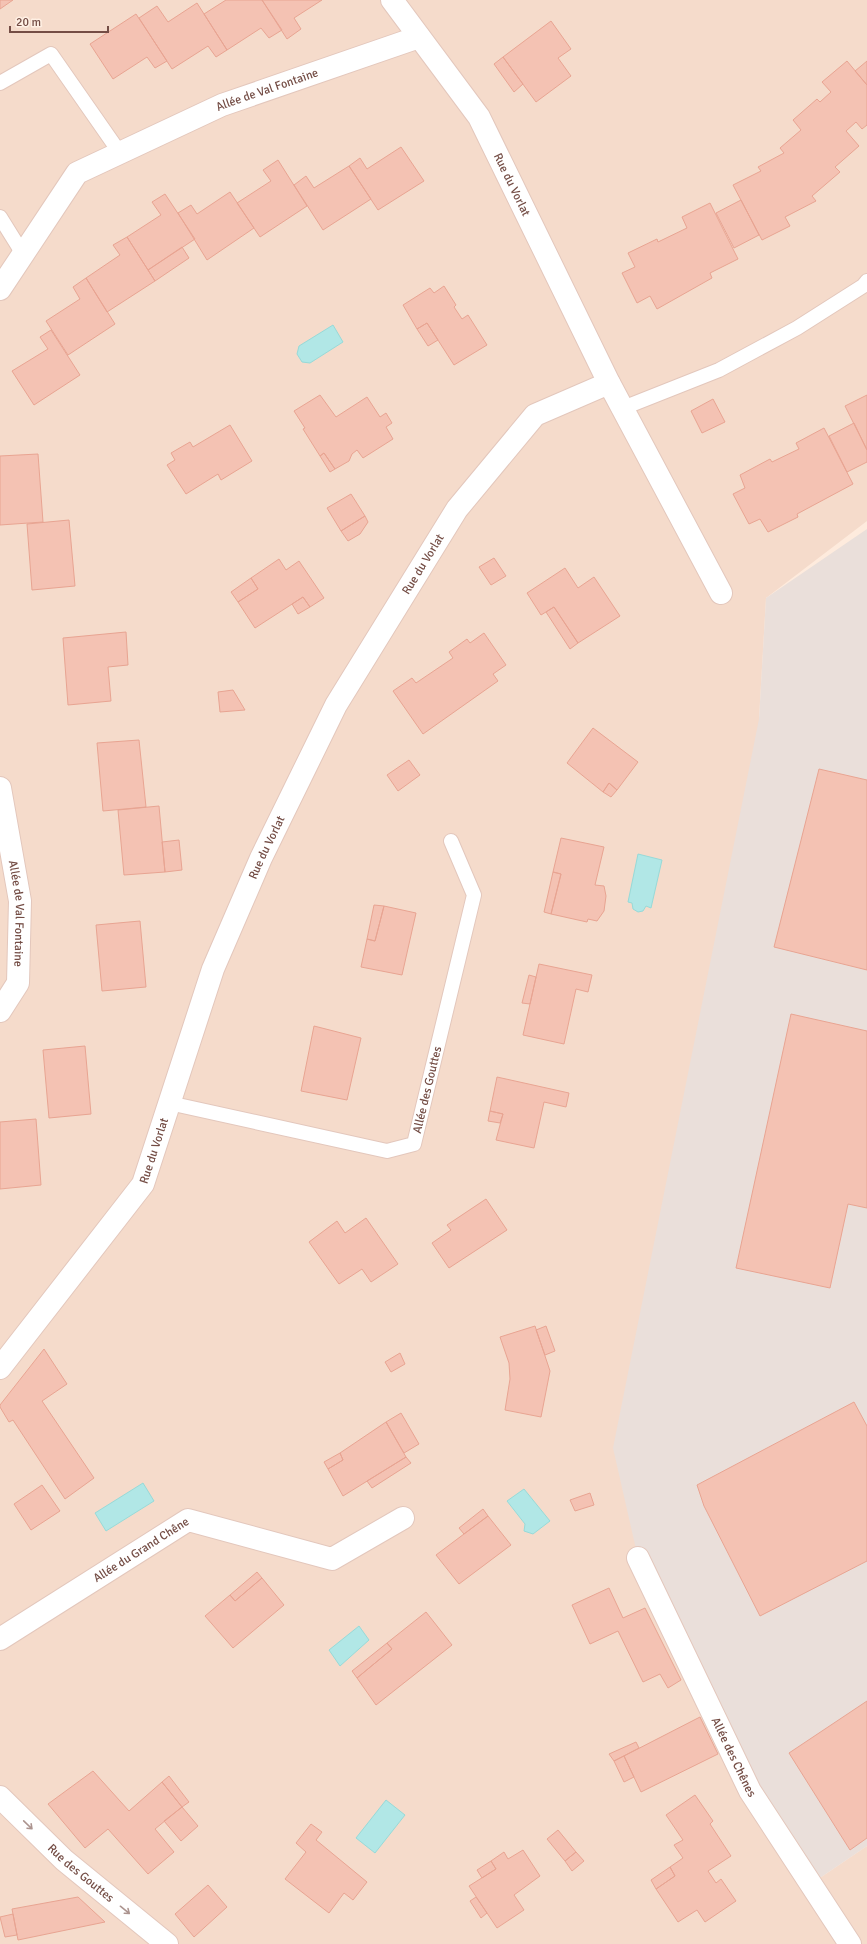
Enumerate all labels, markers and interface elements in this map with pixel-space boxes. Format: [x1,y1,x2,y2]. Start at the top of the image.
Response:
scale bar [10,8,108,34]
text: 20 m [16,15,41,30]
street label: Allée de Val Fontaine [213,65,320,114]
street label: Rue du Vorlat [490,151,534,219]
street label: Rue du Vorlat [399,531,447,597]
street label: Rue du Vorlat [245,813,288,881]
street label: Allée de Val Fontaine [5,859,28,967]
street label: Allée des Gouttes [409,1045,445,1135]
street label: Rue du Vorlat [136,1116,172,1186]
street label: Allée du Grand Chêne [90,1514,192,1586]
street label: Allée des Chênes [708,1715,759,1800]
one-way arrow [23,1820,33,1829]
street label: Rue des Gouttes [44,1841,117,1905]
one-way arrow [120,1906,131,1915]

